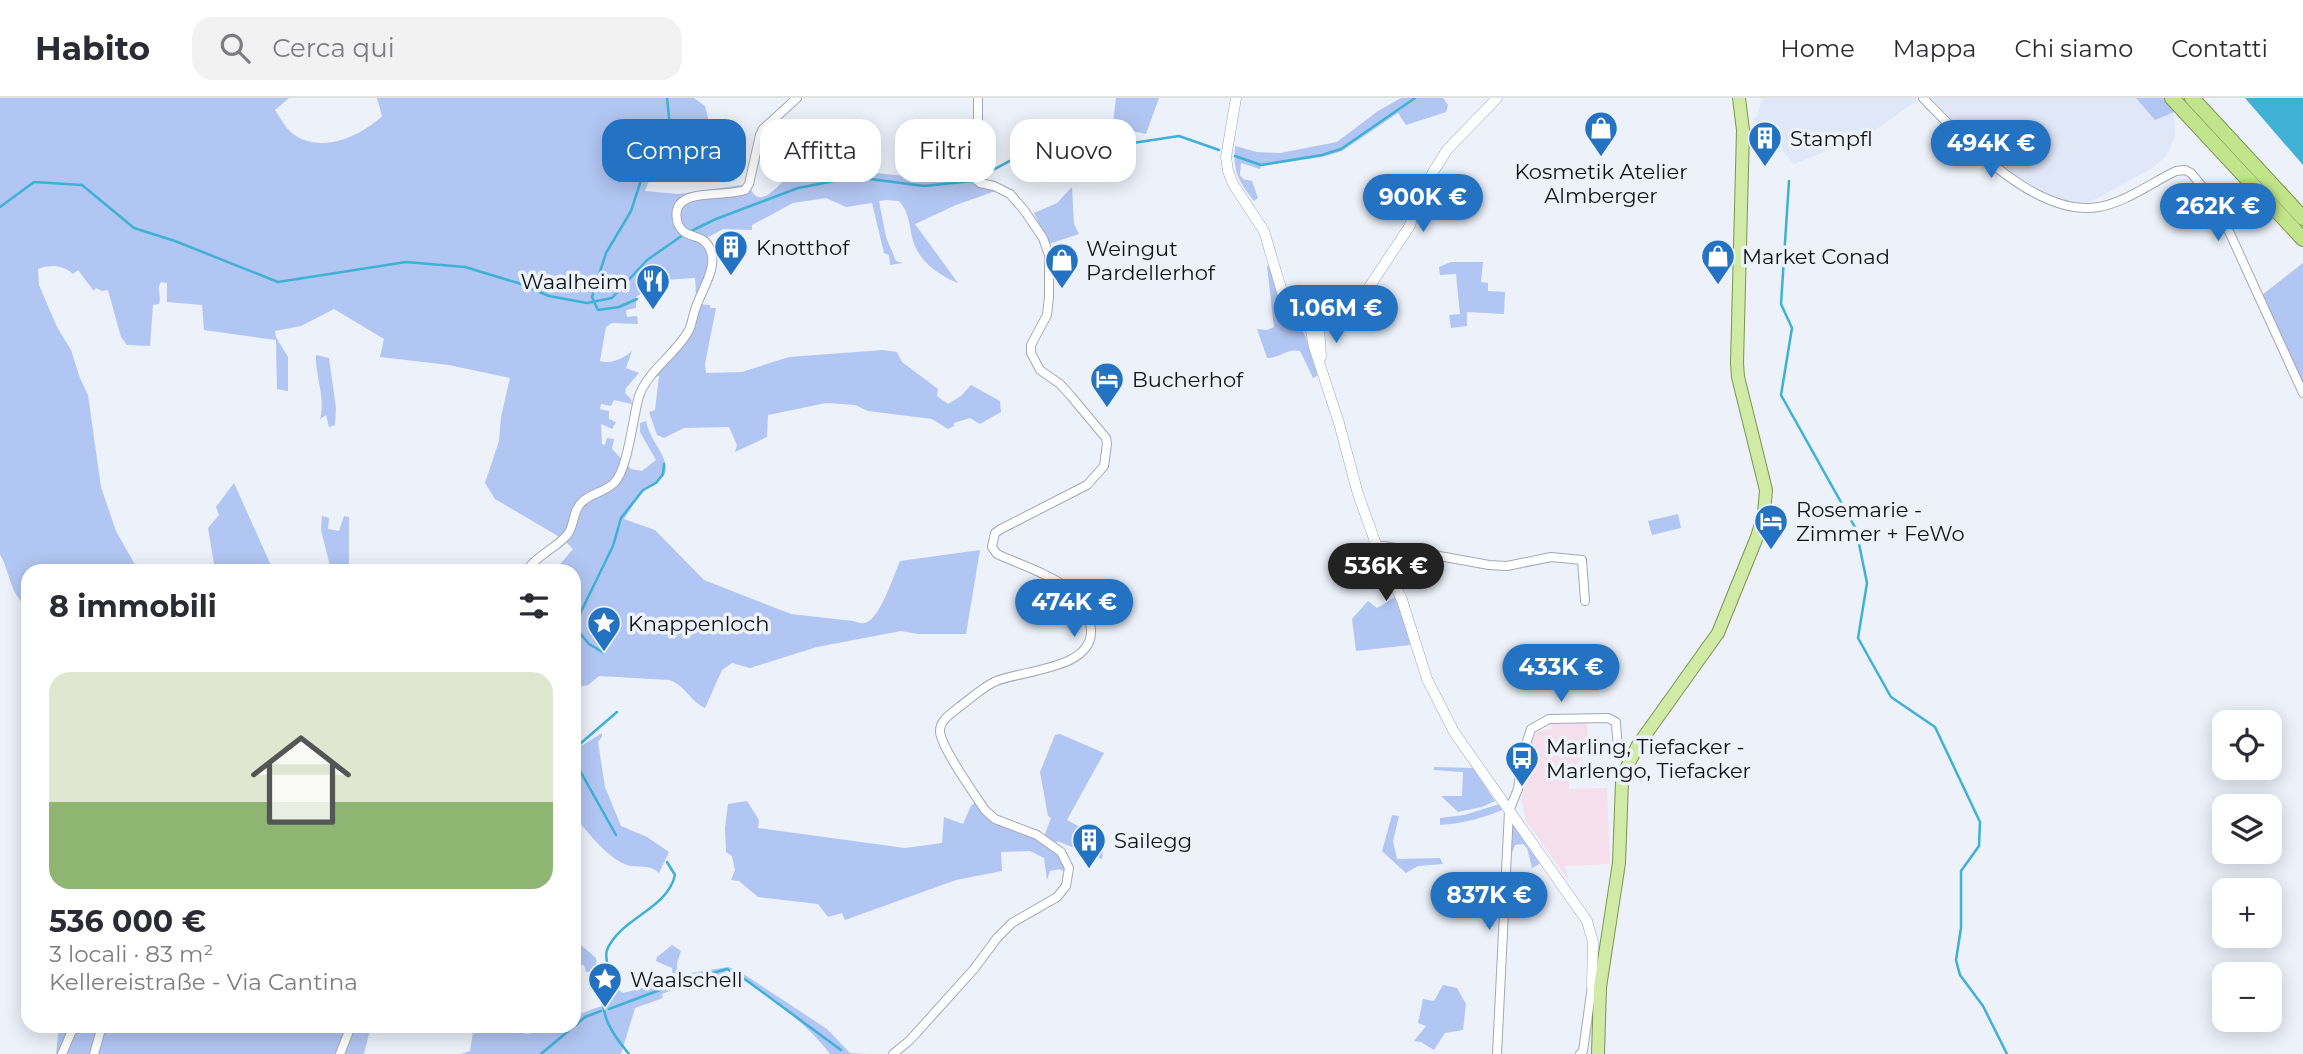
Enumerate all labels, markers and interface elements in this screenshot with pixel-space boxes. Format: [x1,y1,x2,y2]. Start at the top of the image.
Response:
search box [192,17,682,80]
text: Habito [35,28,150,68]
icon: search [216,29,254,67]
text: Cerca qui [272,32,395,64]
text: Home [1780,34,1855,63]
text: Mappa [1893,34,1976,63]
text: Chi siamo [2014,34,2133,63]
text: Contatti [2171,34,2268,63]
shop icon: Kosmetik Atelier Almberger [1582,109,1620,158]
chip: Compra [602,119,746,182]
chip: Affitta [760,119,881,182]
chip: Filtri [895,119,996,182]
chip: Nuovo [1010,119,1136,182]
building icon: Stampfl [1746,119,1784,168]
pin: 494K € [1934,120,2048,180]
place label: Stampfl [1790,126,1873,151]
text: 494K € [1947,129,2035,157]
place label: Kosmetik Atelier Almberger [1514,159,1688,208]
pin: 900K € [1366,174,1480,234]
text: 900K € [1379,183,1467,211]
pin: 262K € [2161,184,2275,243]
text: 262K € [2176,192,2260,220]
building icon: Knotthof [712,228,750,277]
place label: Knotthof [756,235,850,260]
place label: Weingut Pardellerhof [1086,236,1216,285]
shop icon: Market Conad [1699,237,1737,286]
shop icon: Weingut Pardellerhof [1043,241,1081,290]
place label: Market Conad [1742,244,1890,269]
restaurant icon: Waalheim [634,262,672,311]
place label: Waalheim [521,269,628,294]
pin: 1.06M € [1271,286,1401,345]
text: 1.06M € [1290,294,1382,322]
hotel icon: Bucherhof [1088,360,1126,409]
place label: Bucherhof [1132,367,1244,392]
place label: Rosemarie - Zimmer + FeWo [1796,497,1965,546]
hotel icon: Rosemarie - Zimmer + FeWo [1752,502,1790,551]
pin: 536K € [1329,544,1443,603]
text: 536K € [1344,552,1428,580]
pin: 474K € [1017,580,1131,639]
icon: filters [515,587,553,625]
text: 8 immobili [49,588,217,625]
text: 474K € [1031,588,1117,616]
place icon: Knappenloch [585,604,623,653]
place label: Knappenloch [628,611,769,636]
pin: 433K € [1504,644,1618,704]
text: 433K € [1519,653,1604,681]
map controls [2212,710,2282,1032]
button: locate [2212,710,2282,780]
icon: home [238,717,364,843]
place label: Marling, Tiefacker - Marlengo, Tiefacker [1546,734,1751,783]
bus stop icon: Marling, Tiefacker - Marlengo, Tiefacker [1503,739,1541,788]
button: layers [2212,794,2282,864]
building icon: Sailegg [1070,821,1108,870]
place label: Sailegg [1114,828,1192,853]
pin: 837K € [1432,872,1546,932]
button: + [2212,878,2282,948]
text: 837K € [1446,881,1532,909]
text: 536 000 € [49,903,206,940]
text: 3 locali · 83 m² [49,940,213,968]
place icon: Waalschell [586,960,624,1009]
button: − [2212,962,2282,1032]
place label: Waalschell [630,967,743,992]
text: Kellereistraße - Via Cantina [49,968,358,996]

